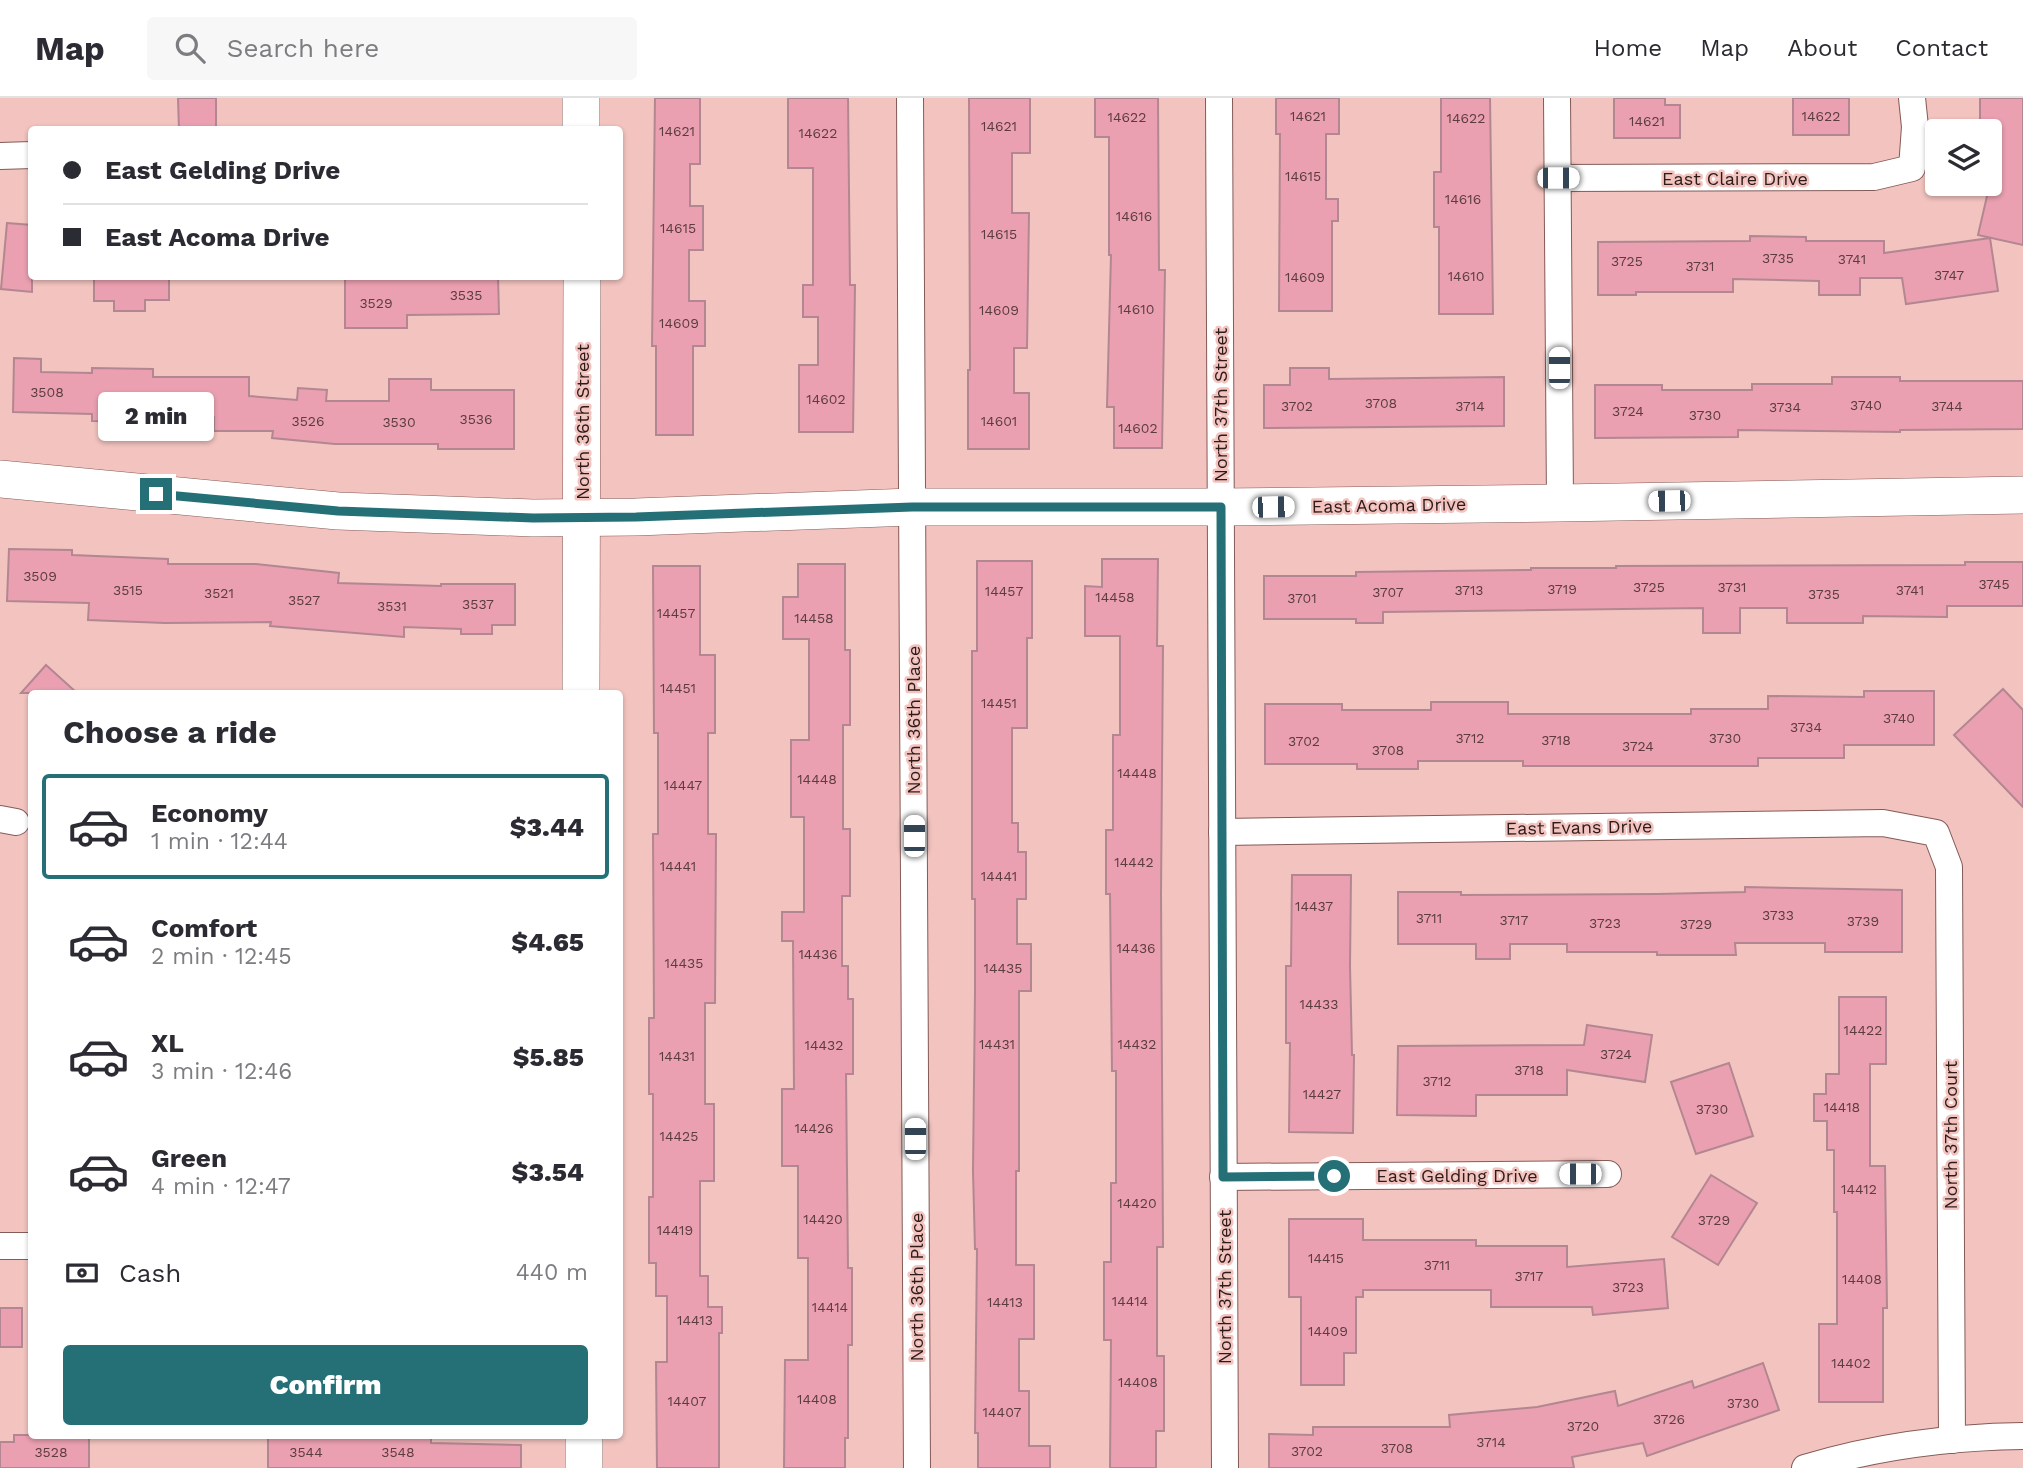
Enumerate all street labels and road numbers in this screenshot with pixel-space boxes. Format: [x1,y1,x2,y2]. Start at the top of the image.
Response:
street label: East Claire Drive [1662,168,1808,189]
street label: North 37th Street [1210,327,1231,482]
street label: North 36th Street [572,344,593,500]
street label: East Acoma Drive [1312,493,1466,517]
street label: North 36th Place [903,646,924,794]
street label: East Evans Drive [1506,815,1652,839]
street label: North 37th Court [1940,1060,1961,1209]
street label: East Gelding Drive [1376,1165,1538,1186]
street label: North 37th Street [1214,1209,1235,1364]
street label: North 36th Place [906,1213,927,1361]

